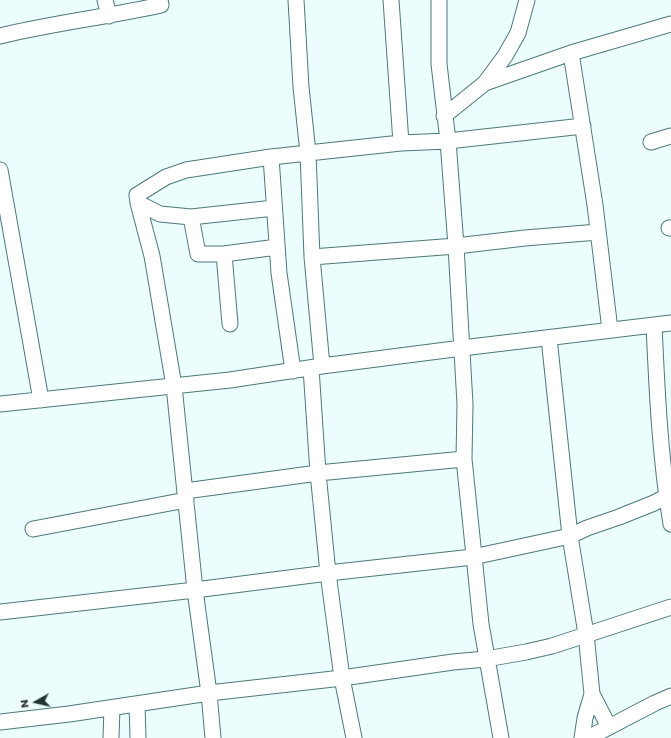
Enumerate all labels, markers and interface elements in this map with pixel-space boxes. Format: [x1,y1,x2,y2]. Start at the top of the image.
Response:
north arrow [16,682,56,722]
text: N [16,698,33,709]

